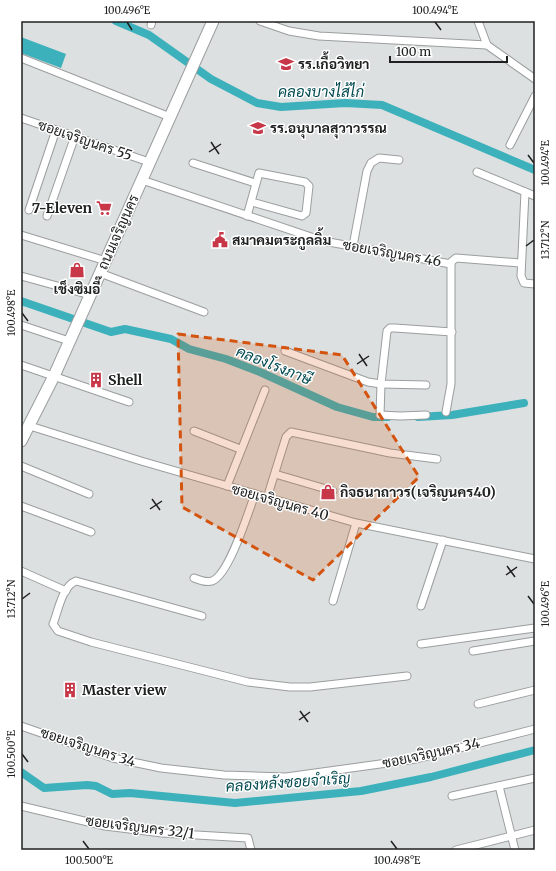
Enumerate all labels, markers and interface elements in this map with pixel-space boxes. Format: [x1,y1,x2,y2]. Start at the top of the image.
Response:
text: 100.496°E [104,4,151,17]
text: 100.494°E [412,4,458,17]
scale bar [390,38,507,64]
text: 100 m [396,44,431,59]
place label: รร.เกื้อวิทยา [298,51,369,73]
school or university icon: รร.เกื้อวิทยา [277,55,295,73]
water label: คลองบางไส้ไก่ [278,82,365,101]
street label: ซอยเจริญนคร 55 [36,115,134,165]
school or university icon: รร.อนุบาลสุวาวรรณ [249,119,267,137]
place label: รร.อนุบาลสุวาวรรณ [270,119,387,139]
text: 100.494°E [539,140,552,186]
street label: ถนนเจริญนคร [93,191,143,272]
place label: 7-Eleven [32,199,93,217]
supermarket icon: 7-Eleven [95,199,113,217]
text: 13.712°N [539,220,552,259]
place label: สมาคมตระกูลลิ้ม [232,227,331,251]
public building icon: สมาคมตระกูลลิ้ม [211,231,229,249]
street label: ซอยเจริญนคร 46 [341,235,443,271]
shop icon: เช็งซิมอี๊ [68,261,86,279]
place label: เช็งซิมอี๊ [54,276,103,298]
text: 100.498°E [5,289,18,336]
water label: คลองโรงภาษี [233,341,315,389]
building icon: Shell [87,371,105,389]
place label: Shell [108,371,143,389]
street label: ซอยเจริญนคร 40 [229,480,331,524]
shop icon: กิจธนาถาวร(เจริญนคร40) [319,483,337,501]
place label: กิจธนาถาวร(เจริญนคร40) [340,483,496,501]
text: 13.712°N [5,579,18,618]
text: 100.496°E [539,580,552,627]
building icon: Master view [61,681,79,699]
place label: Master view [82,681,168,699]
street label: ซอยเจริญนคร 34 [38,723,138,771]
text: 100.500°E [5,729,18,778]
street label: ซอยเจริญนคร 34 [381,734,482,772]
water label: คลองหลังซอยจำเริญ [225,768,352,796]
street label: ซอยเจริญนคร 32/1 [84,811,196,843]
text: 100.500°E [65,854,114,867]
text: 100.498°E [374,854,421,867]

